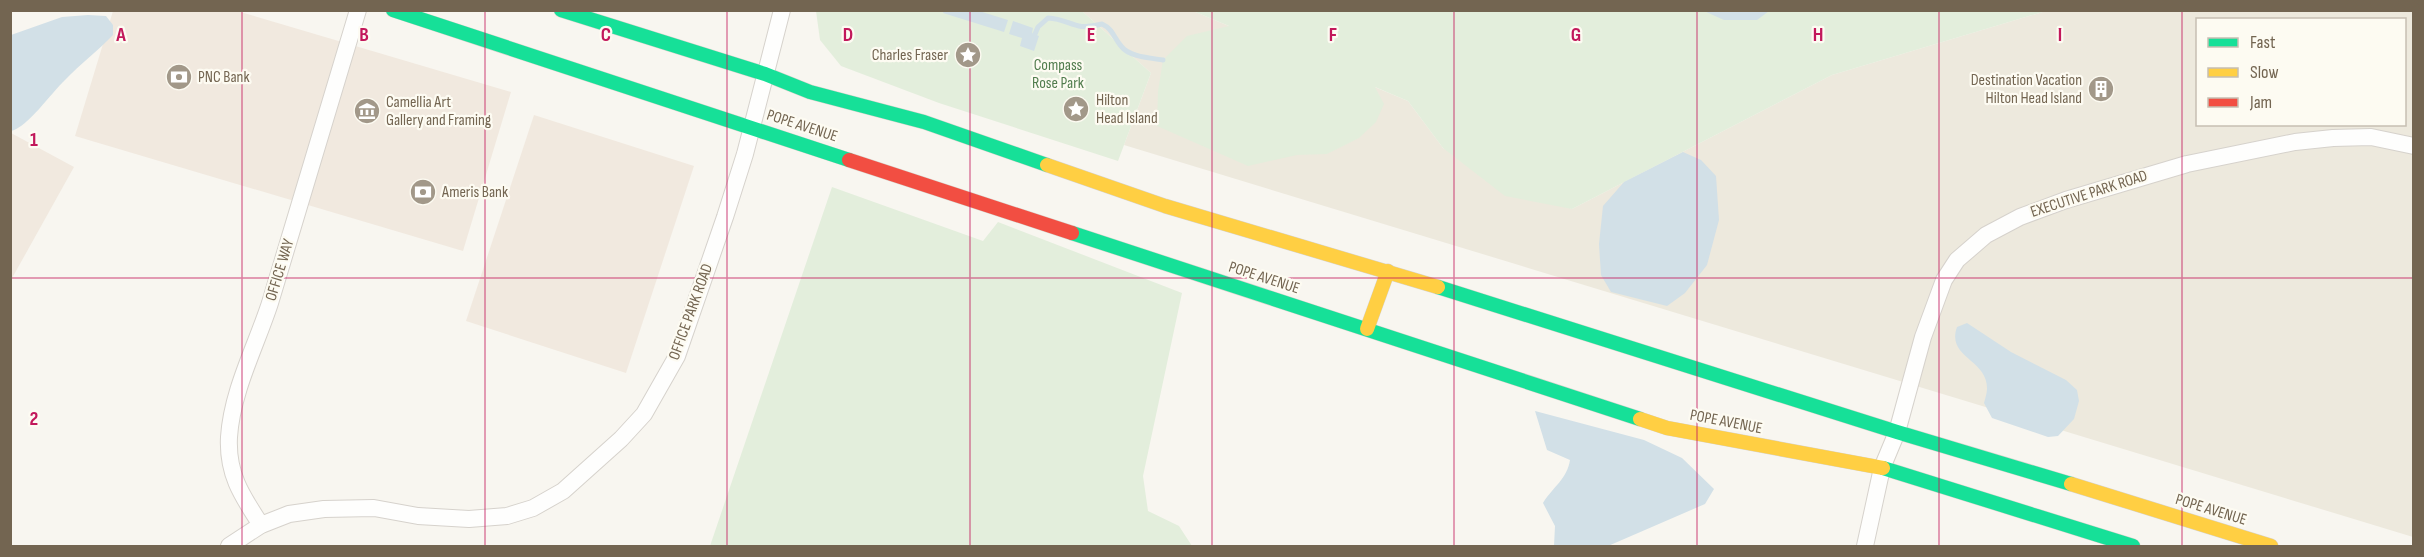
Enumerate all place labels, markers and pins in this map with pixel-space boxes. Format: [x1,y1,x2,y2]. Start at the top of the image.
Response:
place icon: Charles Fraser [953,40,983,70]
place label: Charles Fraser [872,46,948,65]
bank icon: PNC Bank [164,62,194,92]
place label: PNC Bank [198,68,250,87]
place label: Destination Vacation Hilton Head Island [1971,71,2082,108]
building icon: Destination Vacation Hilton Head Island [2086,74,2116,104]
place label: Hilton Head Island [1096,91,1158,128]
place label: Camellia Art Gallery and Framing [386,93,491,130]
place icon: Hilton Head Island [1061,94,1091,124]
museum icon: Camellia Art Gallery and Framing [352,96,382,126]
bank icon: Ameris Bank [408,177,438,207]
place label: Ameris Bank [441,183,508,202]

